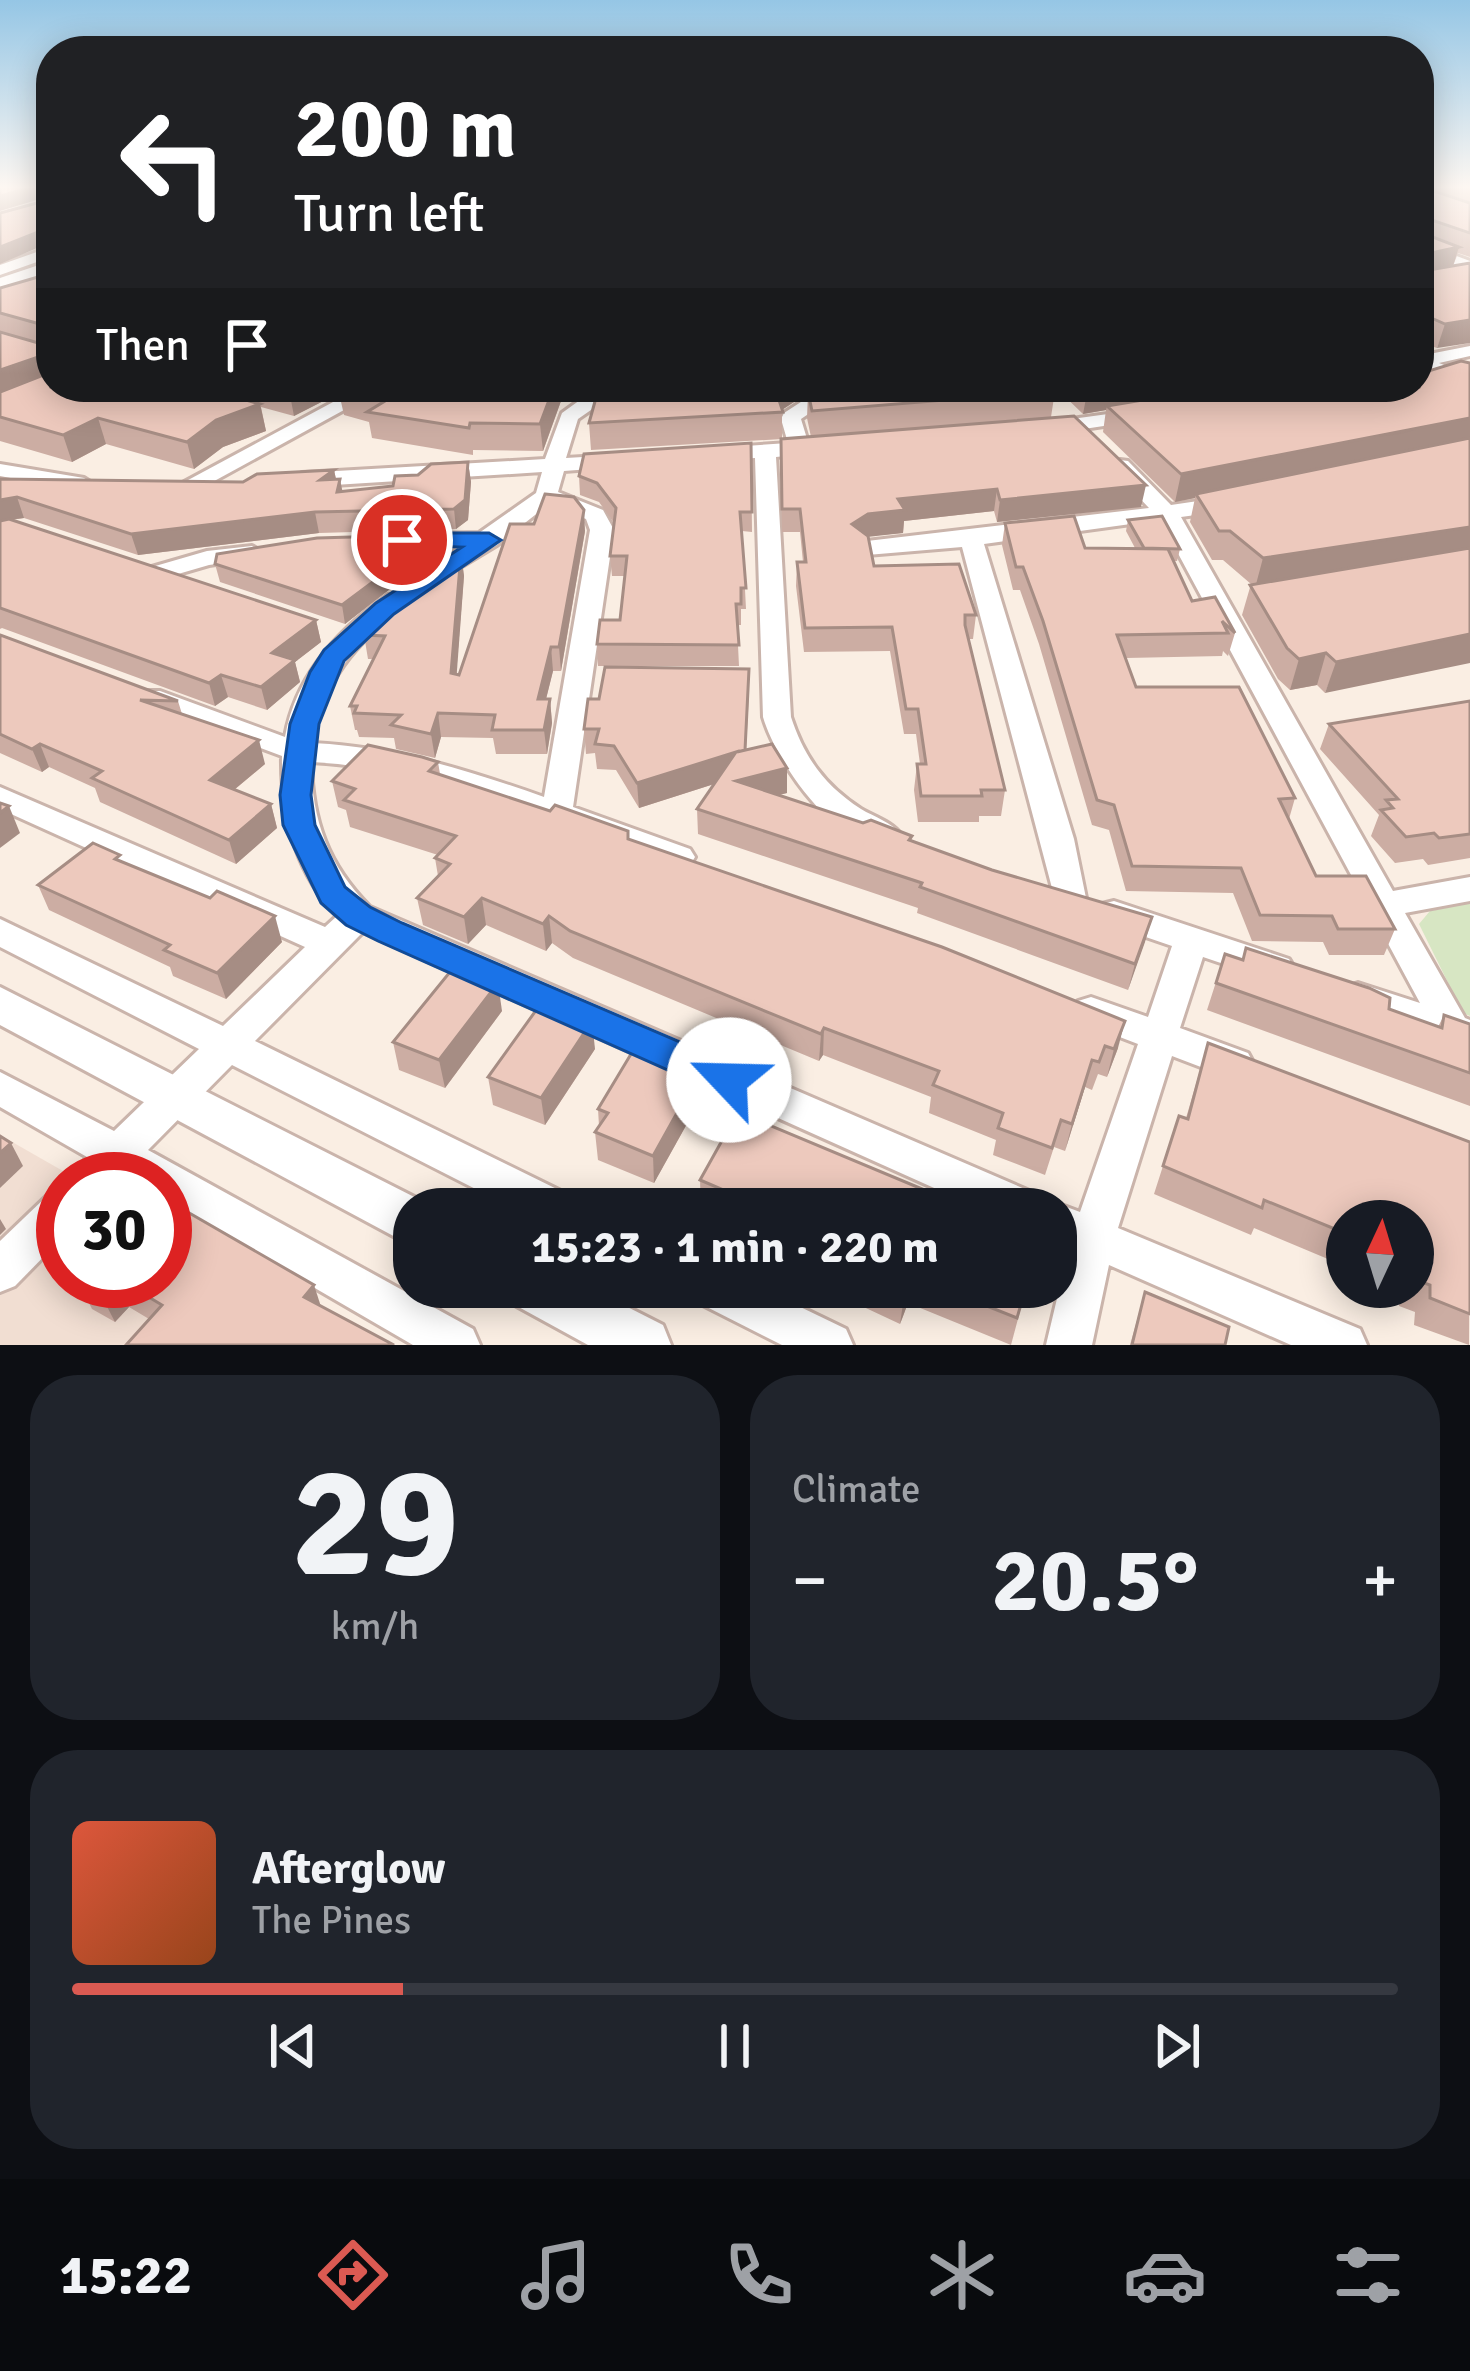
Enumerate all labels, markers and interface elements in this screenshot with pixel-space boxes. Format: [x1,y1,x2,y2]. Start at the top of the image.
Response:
text: 200 m [294,77,516,181]
icon: left [96,84,252,240]
text: Turn left [294,180,484,247]
icon: arrive [214,312,280,378]
text: Then [96,318,190,373]
pin [351,489,453,591]
icon: arrive [369,507,435,573]
position arrow [666,1017,792,1143]
speed limit sign: 30 [36,1152,192,1308]
north arrow [1326,1200,1434,1308]
map controls [1326,1200,1434,1308]
text: 15:23 · 1 min · 220 m [531,1220,939,1275]
text: 29 [291,1427,459,1620]
text: Climate [792,1465,921,1513]
text: 20.5° [991,1525,1199,1636]
text: − [792,1540,828,1621]
text: + [1362,1540,1398,1621]
text: km/h [331,1602,419,1650]
text: Afterglow [252,1841,445,1896]
text: The Pines [252,1896,411,1944]
icon: previous [260,2013,326,2079]
icon: pause [702,2013,768,2079]
icon: next [1144,2013,1210,2079]
icon: directions [311,2233,395,2317]
icon: music [514,2233,598,2317]
icon: phone [717,2233,801,2317]
icon: climate [920,2233,1004,2317]
icon: car [1123,2233,1207,2317]
icon: filters [1326,2233,1410,2317]
text: 15:22 [60,2242,192,2309]

